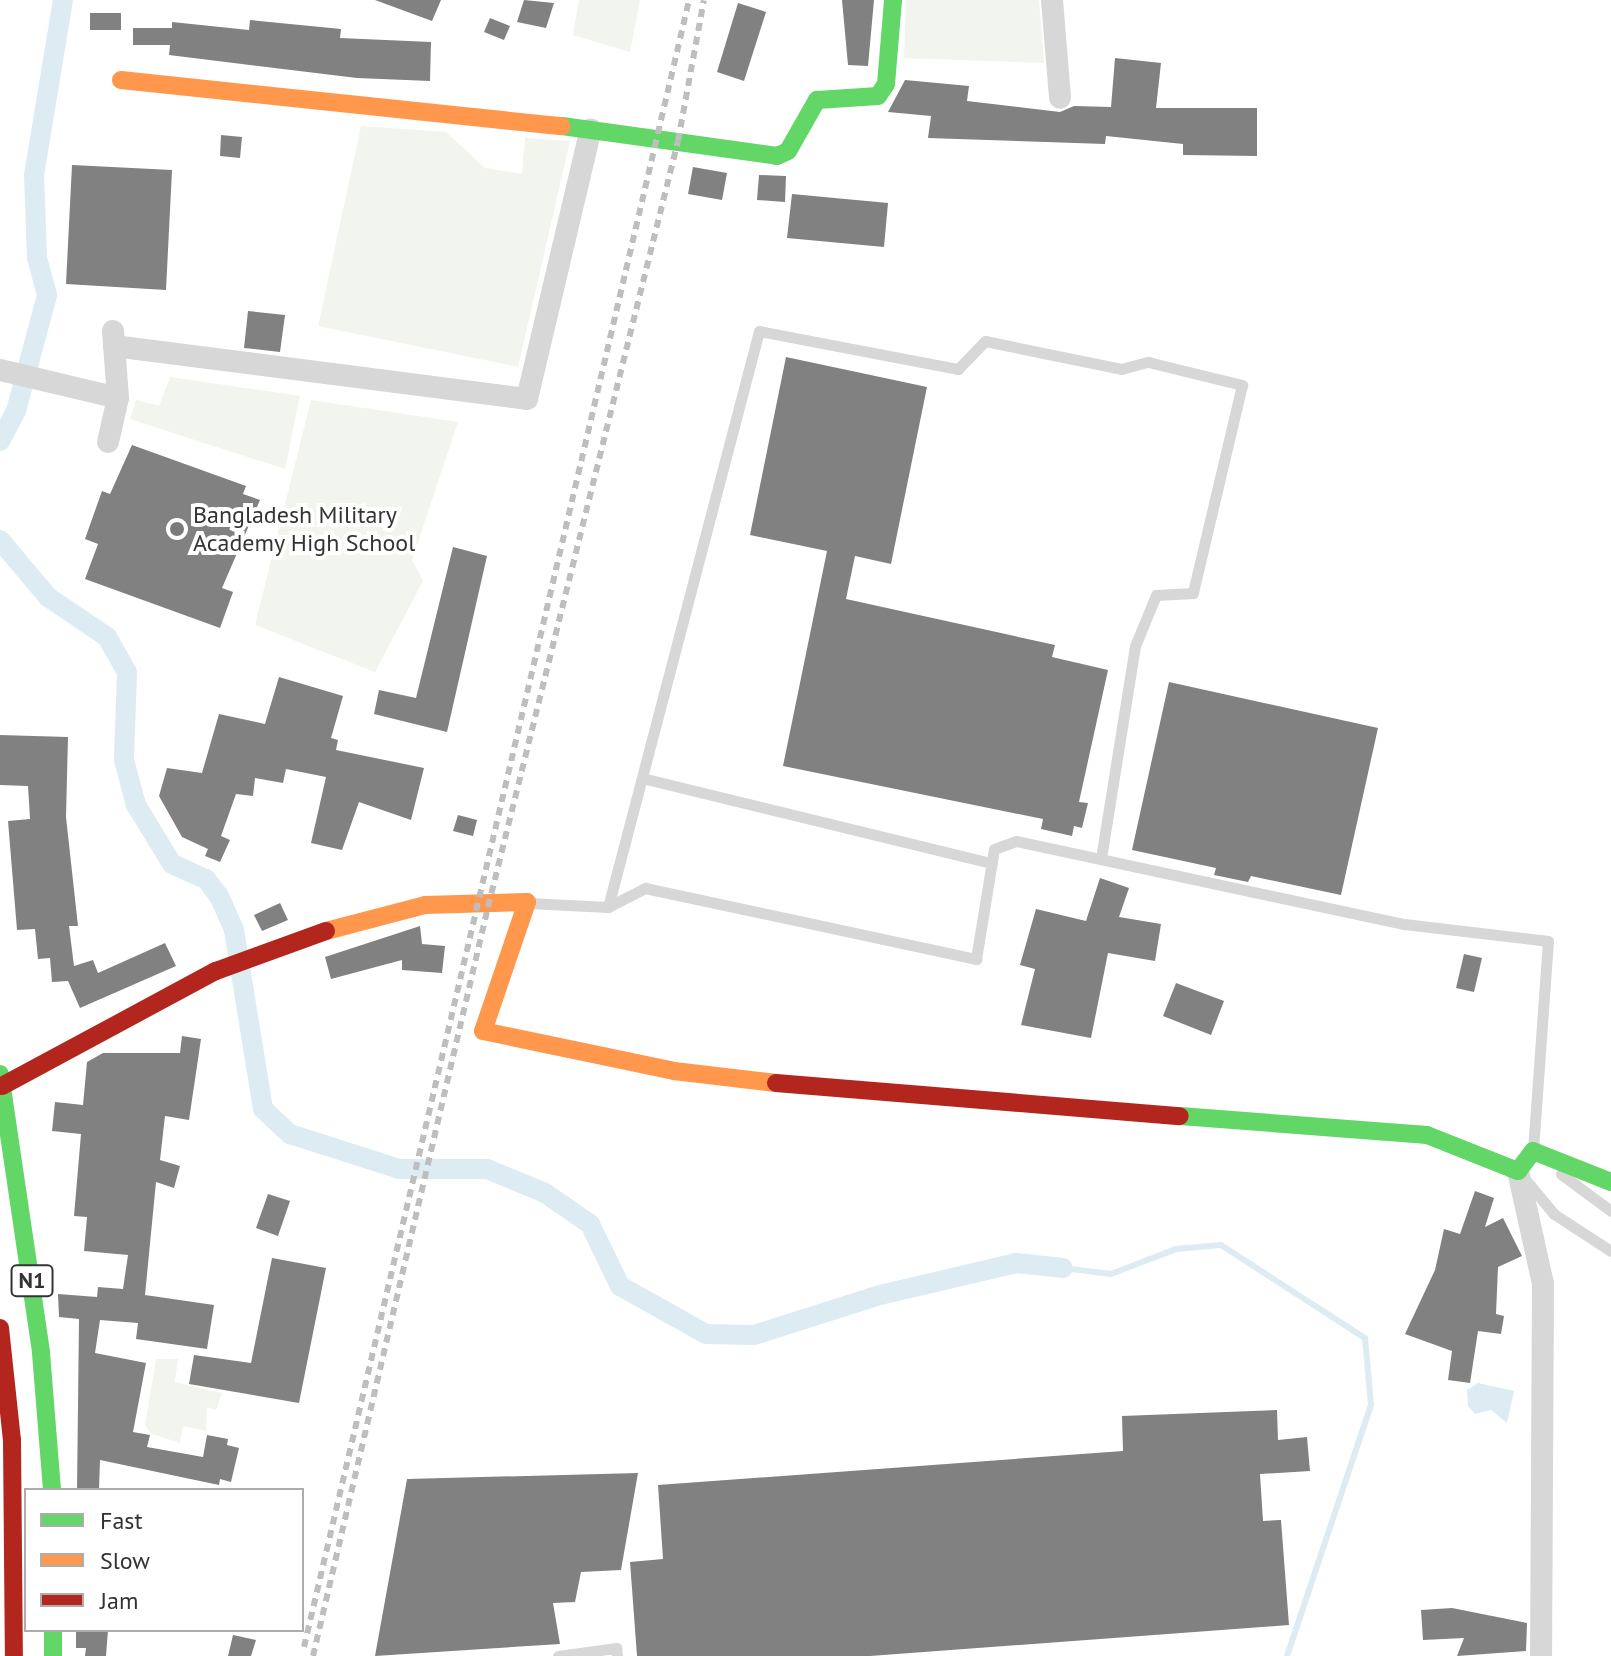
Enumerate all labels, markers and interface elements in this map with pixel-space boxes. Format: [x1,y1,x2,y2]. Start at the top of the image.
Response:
place label: Bangladesh Military Academy High School [193,501,416,557]
marker: Bangladesh Military Academy High School [168,520,186,538]
road number: N1 [10,1263,54,1299]
legend [24,1488,304,1632]
text: Fast [100,1505,143,1536]
text: Slow [100,1545,150,1576]
text: Jam [100,1585,138,1616]

